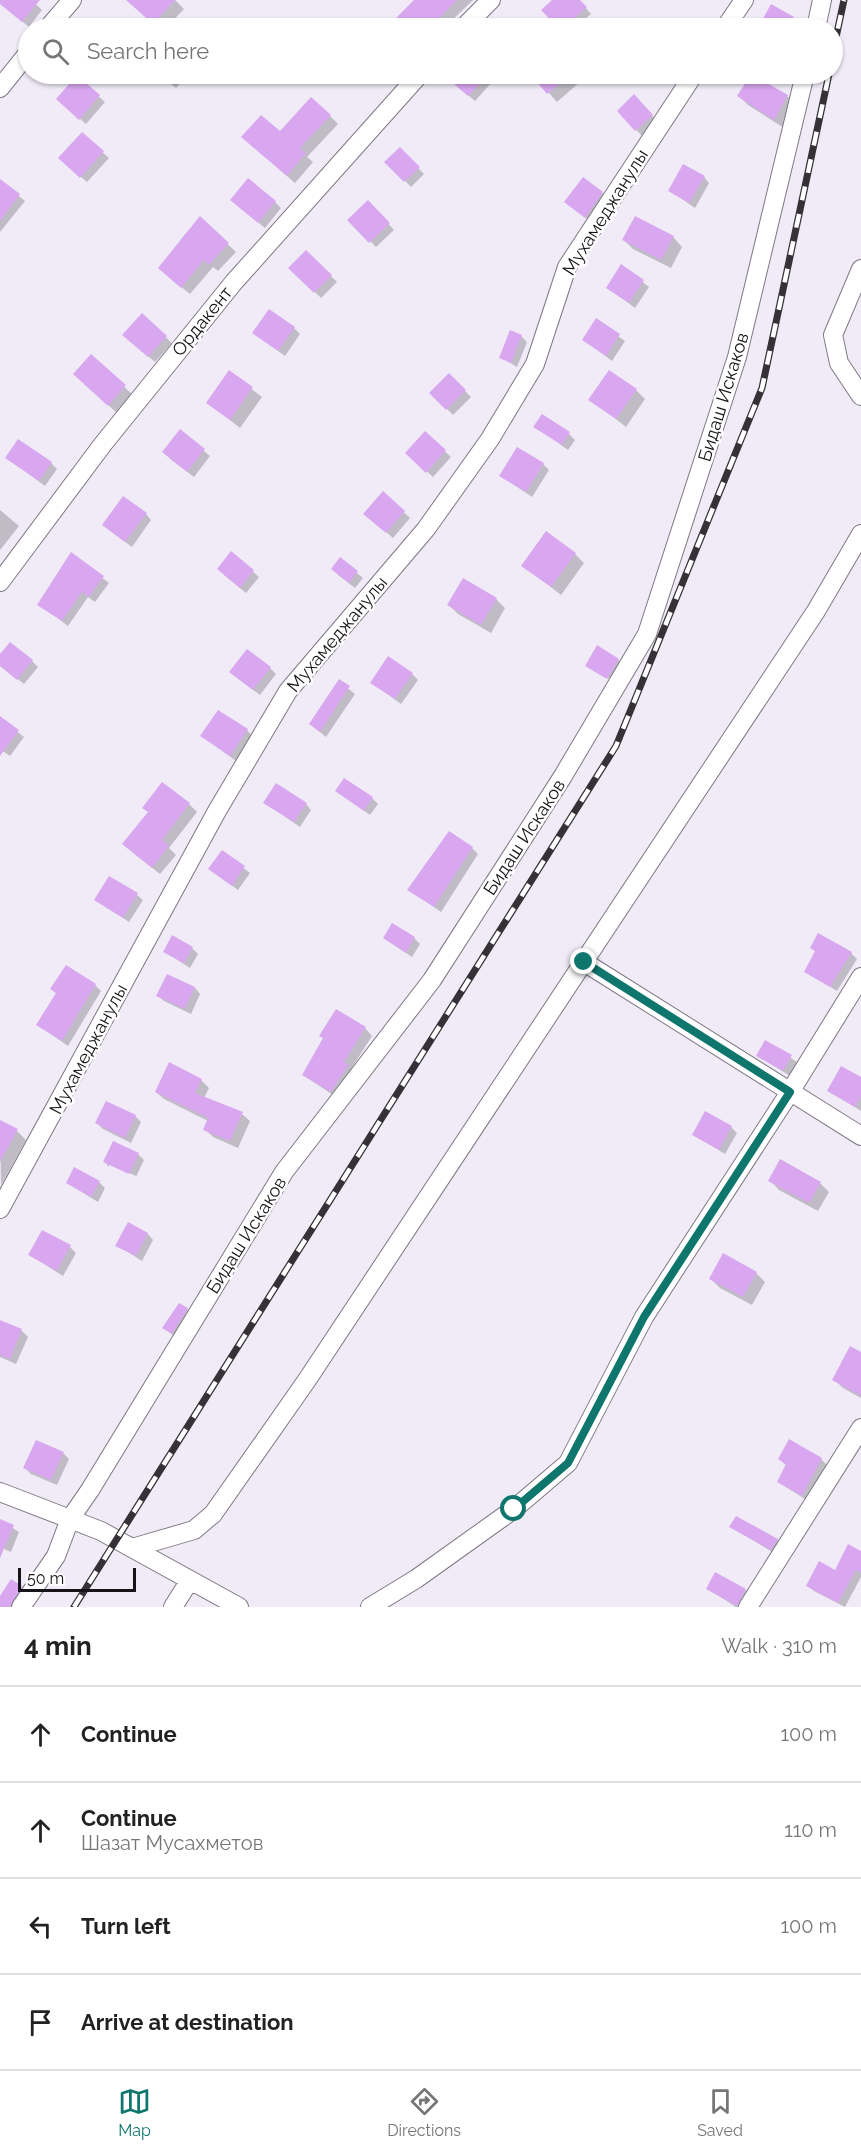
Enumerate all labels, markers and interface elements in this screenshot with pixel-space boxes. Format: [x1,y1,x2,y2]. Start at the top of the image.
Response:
search box [18,18,843,84]
icon: search [39,35,72,68]
text: Search here [87,38,209,64]
street label: Мухамеджанулы [558,145,652,279]
street label: Ордакент [168,282,237,360]
street label: Бидаш Искаков [693,330,753,464]
street label: Мухамеджанулы [283,572,391,696]
street label: Бидаш Искаков [479,775,569,899]
route end [570,948,596,974]
street label: Мухамеджанулы [45,980,131,1118]
street label: Бидаш Искаков [202,1173,290,1297]
route start [500,1495,526,1521]
scale bar [18,1565,136,1592]
text: 50 m [27,1569,64,1588]
text: 4 min [24,1631,92,1661]
text: Walk · 310 m [721,1634,837,1658]
icon: ahead [24,1718,57,1751]
text: Continue [81,1721,177,1747]
text: 100 m [780,1722,837,1746]
text: Continue [81,1805,177,1831]
icon: ahead [24,1814,57,1847]
text: 110 m [784,1818,837,1842]
text: Шазат Мусахметов [81,1831,263,1855]
icon: left [24,1910,57,1943]
text: Turn left [81,1913,171,1939]
text: 100 m [780,1914,837,1938]
icon: arrive [24,2006,57,2039]
text: Arrive at destination [81,2009,294,2035]
tab: Map [118,2085,151,2140]
tab: Directions [387,2085,461,2140]
tab: Saved [697,2085,743,2140]

